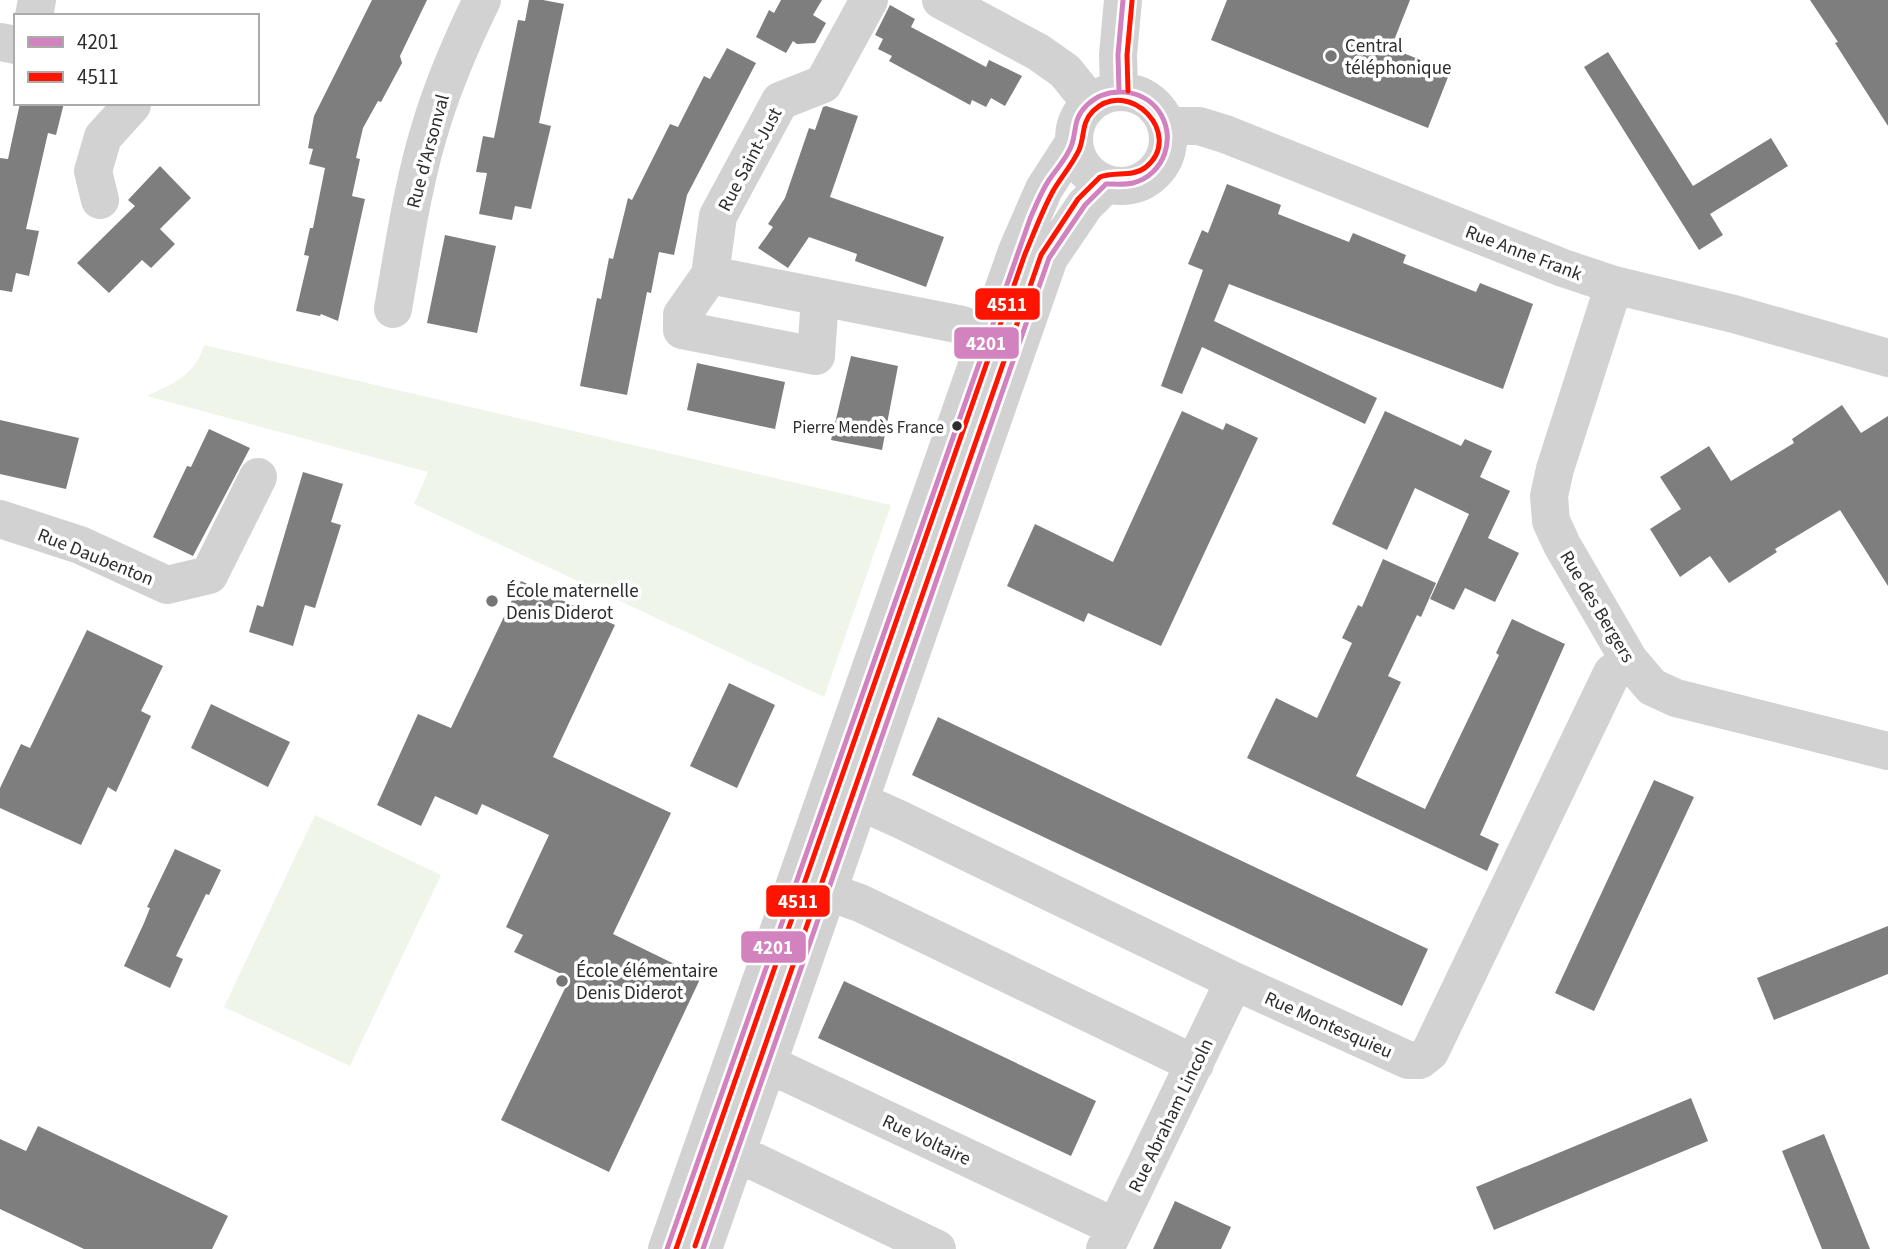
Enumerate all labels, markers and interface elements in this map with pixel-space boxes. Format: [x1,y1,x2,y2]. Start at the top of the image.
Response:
legend [14,14,259,105]
text: 4201 [77,27,119,57]
place label: Central téléphonique [1345,33,1451,82]
marker: Central téléphonique [1323,48,1339,64]
text: 4511 [77,62,119,92]
street label: Rue d'Arsonval [400,91,457,211]
street label: Rue Saint-Just [712,103,789,216]
street label: Rue Anne Frank [1461,219,1586,288]
line badge: 4511 [974,287,1041,321]
text: 4511 [987,292,1027,319]
line badge: 4201 [953,326,1020,360]
text: 4201 [966,331,1006,358]
place label: Pierre Mendès France [793,416,944,440]
marker: Pierre Mendès France [950,419,964,433]
street label: Rue Daubenton [33,522,158,593]
street label: Rue des Bergers [1553,546,1641,668]
place label: École maternelle Denis Diderot [506,578,639,627]
marker: École maternelle Denis Diderot [484,593,500,609]
line badge: 4511 [765,884,831,918]
text: 4511 [778,889,818,916]
line badge: 4201 [740,930,807,964]
text: 4201 [753,935,793,962]
place label: École élémentaire Denis Diderot [576,958,718,1007]
marker: École élémentaire Denis Diderot [554,973,570,989]
street label: Rue Montesquieu [1260,985,1397,1066]
street label: Rue Abraham Lincoln [1122,1034,1220,1197]
street label: Rue Voltaire [878,1108,975,1173]

